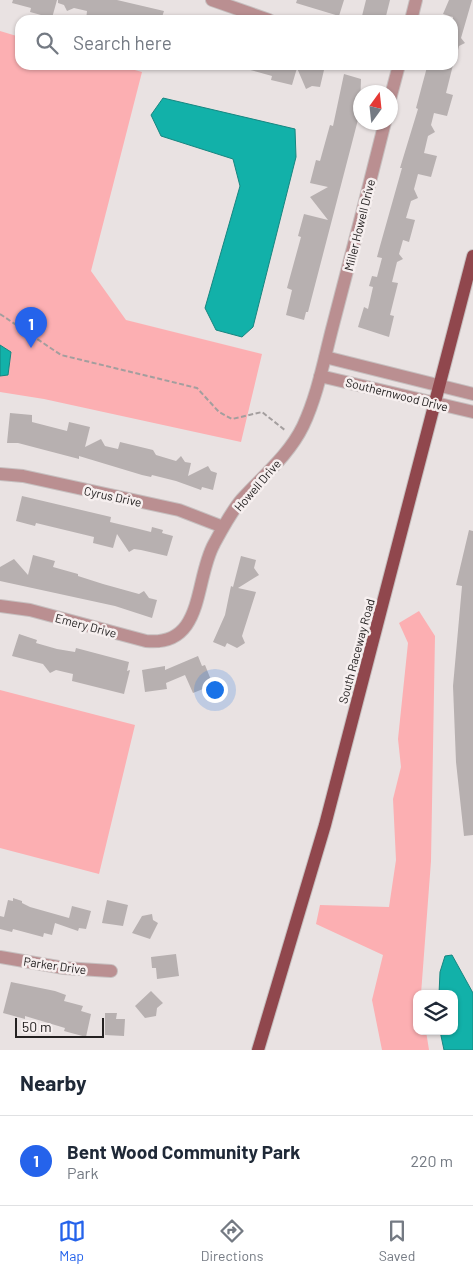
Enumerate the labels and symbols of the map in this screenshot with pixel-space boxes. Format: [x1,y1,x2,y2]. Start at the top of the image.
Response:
north arrow [353,85,398,130]
street label: Miller Howell Drive [341,178,377,272]
pin: 1 [15,307,47,348]
street label: Southernwood Drive [344,374,450,414]
street label: Howell Drive [231,456,283,514]
street label: Cyrus Drive [83,483,143,509]
street label: South Raceway Road [335,597,377,705]
street label: Emery Drive [54,610,118,640]
your location [202,677,228,703]
street label: Parker Drive [23,954,87,976]
scale bar [15,1015,104,1038]

